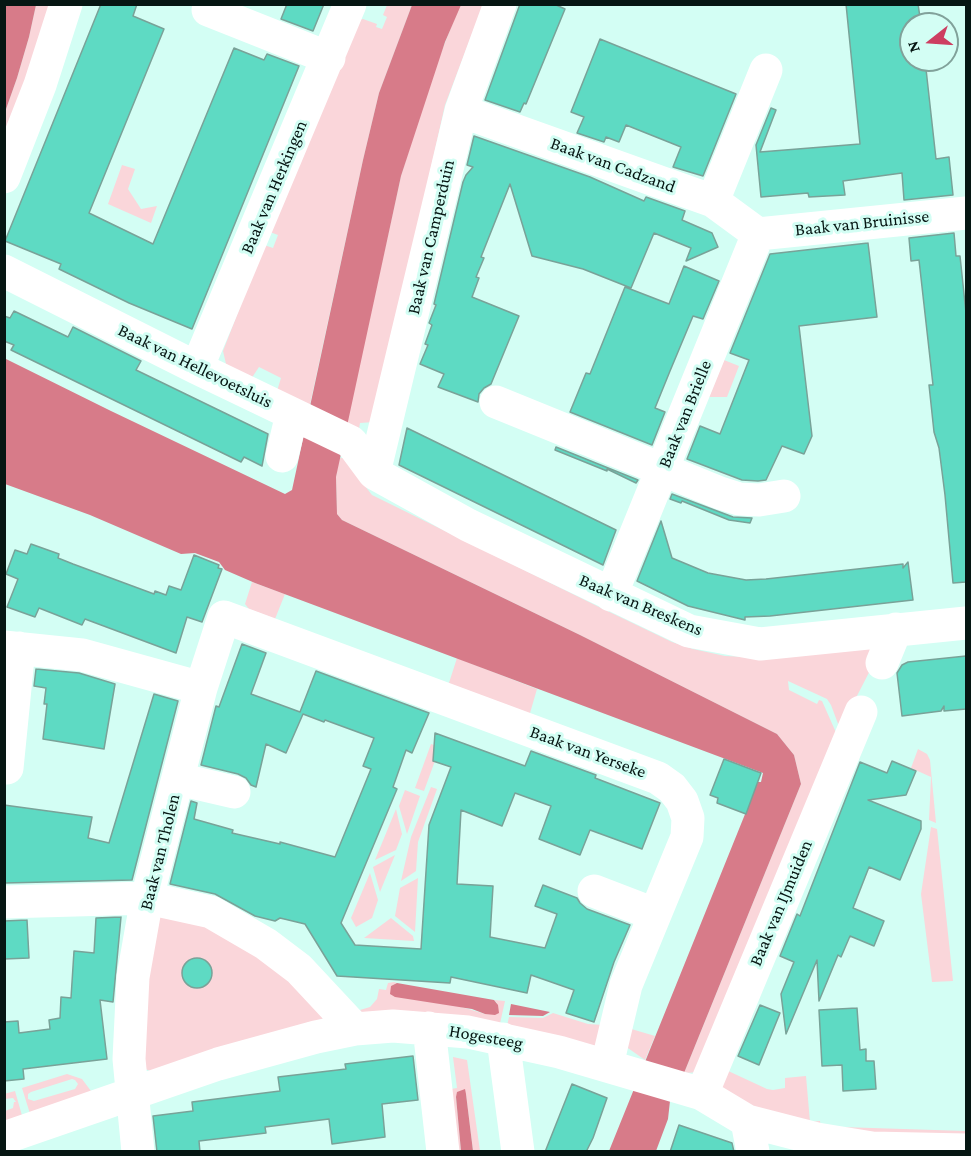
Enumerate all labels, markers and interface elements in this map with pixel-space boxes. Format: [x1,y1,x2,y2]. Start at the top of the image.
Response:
north arrow [899,12,959,72]
text: N [903,39,923,55]
street label: Baak van Herkingen [236,117,312,257]
street label: Baak van Cadzand [548,132,678,198]
street label: Baak van Camperduin [403,158,459,316]
street label: Baak van Bruinisse [794,205,930,241]
street label: Baak van Hellevoetsluis [114,319,276,413]
street label: Baak van Brielle [654,357,716,471]
street label: Baak van Breskens [576,569,706,641]
street label: Baak van Yerseke [527,721,649,783]
street label: Baak van Tholen [135,792,185,912]
street label: Baak van IJmuiden [745,837,817,969]
street label: Hogesteeg [447,1020,525,1054]

